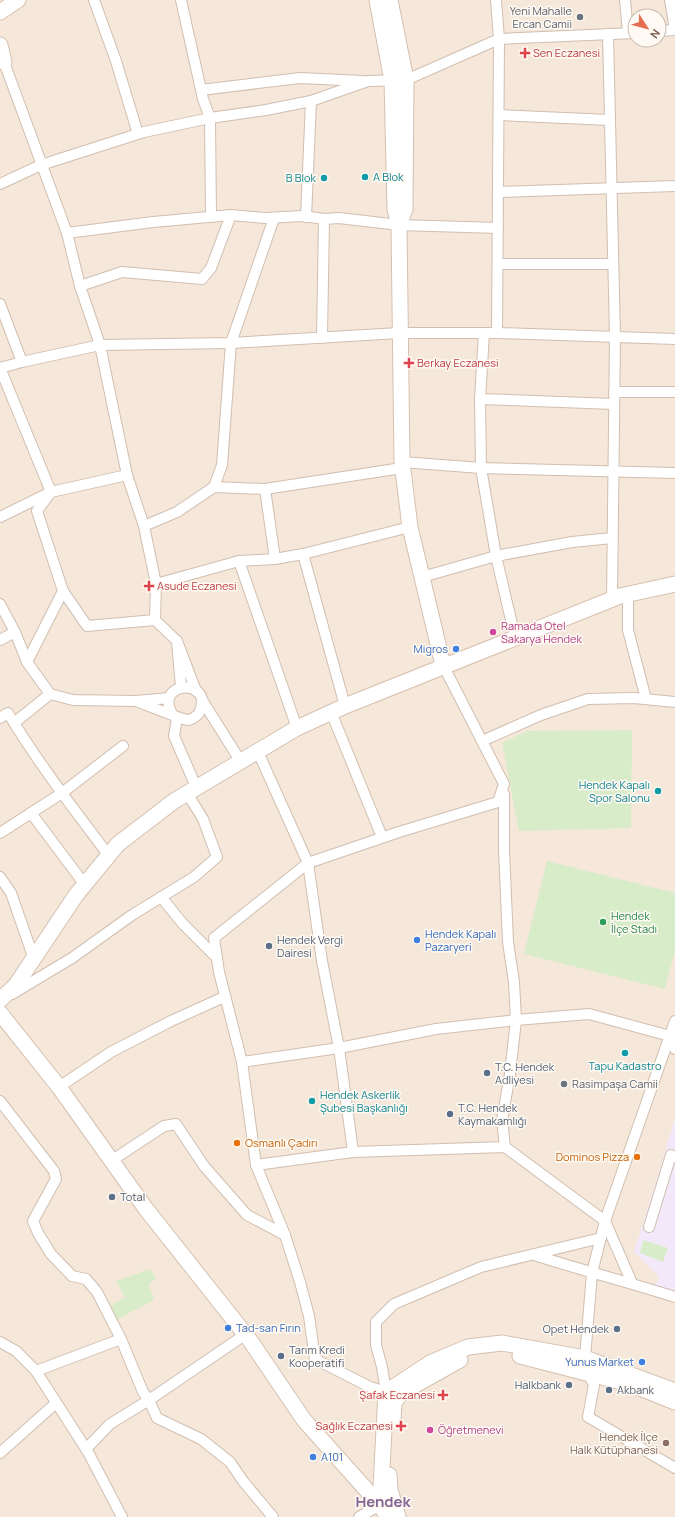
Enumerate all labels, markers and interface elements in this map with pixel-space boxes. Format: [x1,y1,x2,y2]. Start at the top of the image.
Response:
place label: Yeni Mahalle Ercan Camii [510,3,573,31]
north arrow [627,8,667,48]
marker: Yeni Mahalle Ercan Camii [575,12,585,22]
text: N [647,27,664,42]
place label: Sen Eczanesi [533,45,600,60]
marker: Sen Eczanesi [520,48,530,58]
place label: A Blok [373,169,404,184]
place label: B Blok [286,170,317,185]
marker: A Blok [360,172,370,182]
marker: B Blok [319,173,329,183]
place label: Berkay Eczanesi [417,355,499,370]
marker: Berkay Eczanesi [404,358,414,368]
place label: Asude Eczanesi [157,578,237,593]
marker: Asude Eczanesi [144,581,154,591]
place label: Ramada Otel Sakarya Hendek [501,618,582,646]
marker: Ramada Otel Sakarya Hendek [488,627,498,637]
place label: Migros [414,641,448,656]
marker: Migros [451,644,461,654]
place label: Hendek Kapalı Spor Salonu [579,777,650,805]
marker: Hendek Kapalı Spor Salonu [653,786,663,796]
place label: Hendek İlçe Stadı [611,908,657,936]
marker: Hendek İlçe Stadı [598,917,608,927]
place label: Hendek Kapalı Pazaryeri [425,926,496,954]
place label: Hendek Vergi Dairesi [277,932,343,960]
marker: Hendek Kapalı Pazaryeri [412,935,422,945]
marker: Hendek Vergi Dairesi [264,941,274,951]
marker: Tapu Kadastro [620,1048,630,1058]
place label: Tapu Kadastro [589,1058,662,1073]
place label: T.C. Hendek Adliyesi [495,1059,555,1087]
marker: T.C. Hendek Adliyesi [482,1068,492,1078]
place label: Rasimpaşa Camii [572,1076,658,1091]
marker: Rasimpaşa Camii [559,1079,569,1089]
place label: Hendek Askerlik Şubesi Başkanlığı [320,1087,408,1115]
marker: Hendek Askerlik Şubesi Başkanlığı [307,1096,317,1106]
place label: T.C. Hendek Kaymakamlığı [458,1100,527,1128]
marker: T.C. Hendek Kaymakamlığı [445,1109,455,1119]
place label: Osmanlı Çadırı [245,1135,318,1150]
marker: Osmanlı Çadırı [232,1138,242,1148]
place label: Dominos Pizza [556,1149,629,1164]
marker: Dominos Pizza [632,1152,642,1162]
place label: Total [120,1189,145,1204]
marker: Total [107,1192,117,1202]
place label: Tad-san Fırın [236,1320,301,1335]
place label: Opet Hendek [543,1321,610,1336]
marker: Tad-san Fırın [223,1323,233,1333]
marker: Opet Hendek [612,1324,622,1334]
place label: Tarım Kredi Kooperatifi [289,1342,345,1370]
marker: Tarım Kredi Kooperatifi [276,1351,286,1361]
place label: Yunus Market [565,1354,634,1369]
marker: Yunus Market [637,1357,647,1367]
place label: Halkbank [515,1377,562,1392]
marker: Halkbank [564,1380,574,1390]
place label: Akbank [617,1382,655,1397]
marker: Akbank [604,1385,614,1395]
place label: Şafak Eczanesi [359,1387,435,1402]
marker: Şafak Eczanesi [438,1390,448,1400]
place label: Sağlık Eczanesi [316,1418,393,1433]
marker: Sağlık Eczanesi [396,1421,406,1431]
place label: Öğretmenevi [438,1422,504,1437]
marker: Öğretmenevi [425,1425,435,1435]
place label: Hendek İlçe Halk Kütüphanesi [570,1429,659,1457]
marker: Hendek İlçe Halk Kütüphanesi [661,1438,671,1448]
place label: A101 [321,1449,343,1464]
marker: A101 [308,1452,318,1462]
district label: Hendek [355,1491,412,1512]

